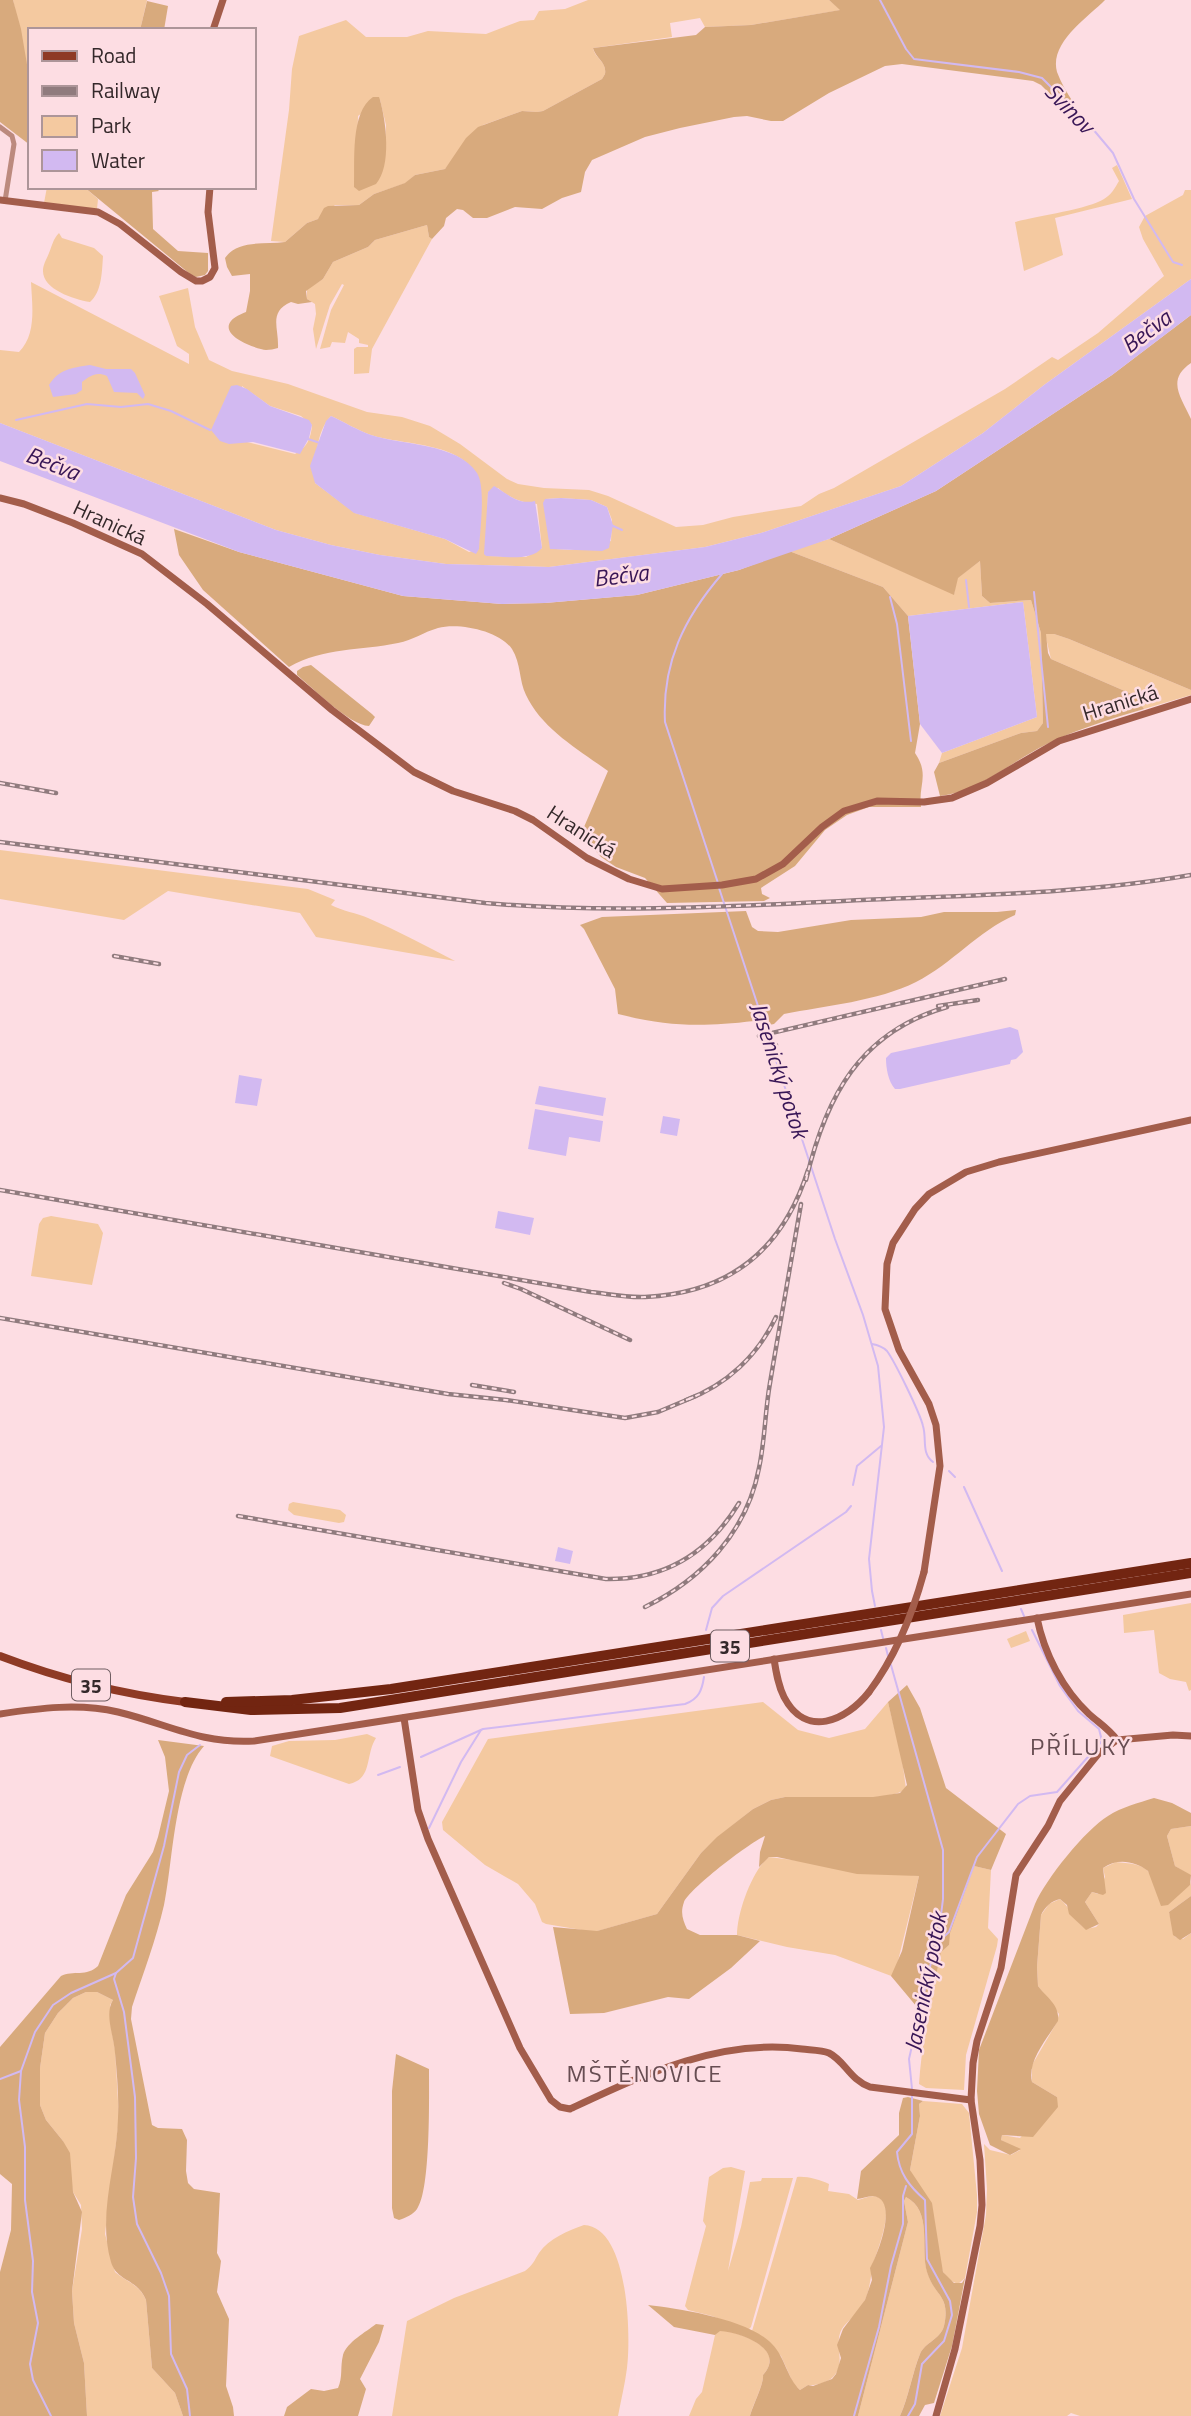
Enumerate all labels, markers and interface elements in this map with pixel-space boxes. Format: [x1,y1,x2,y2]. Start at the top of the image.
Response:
legend [28,28,256,189]
text: Road [91,39,136,71]
text: Railway [91,74,160,106]
water label: Svinov [1037,74,1105,143]
text: Park [91,109,131,141]
text: Water [91,144,145,176]
water label: Bečva [1114,300,1180,361]
water label: Bečva [21,437,86,490]
street label: Hranická [68,491,152,553]
water label: Bečva [592,554,652,596]
street label: Hranická [1078,675,1162,729]
street label: Hranická [541,796,624,866]
water label: Jasenický potok [742,998,819,1145]
road number: 35 [711,1630,749,1662]
road number: 35 [72,1670,110,1700]
district label: PŘÍLUKY [1030,1728,1132,1764]
water label: Jasenický potok [894,1907,956,2054]
district label: MŠTĚNOVICE [566,2055,724,2091]

